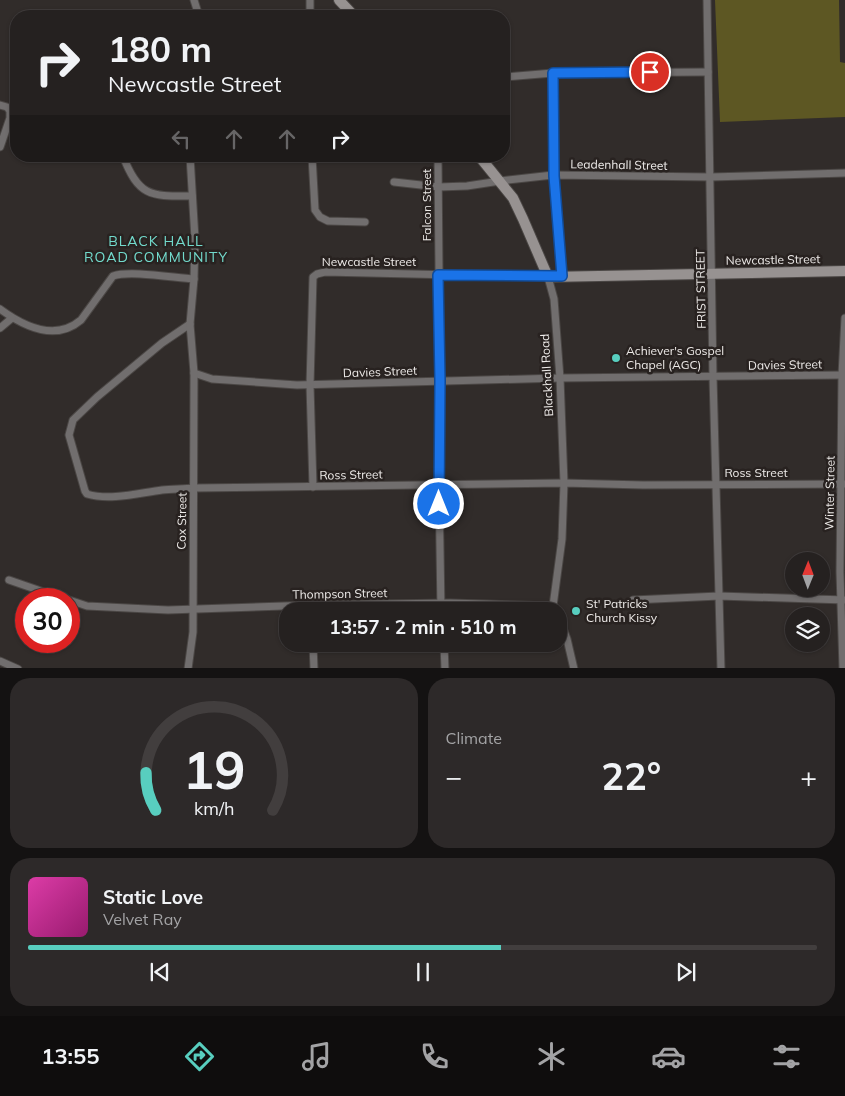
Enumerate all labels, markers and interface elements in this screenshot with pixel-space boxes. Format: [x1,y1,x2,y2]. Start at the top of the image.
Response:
text: 180 m [108,27,212,71]
icon: right [25,30,90,95]
pin [629,51,671,93]
icon: arrive [636,58,664,86]
text: Newcastle Street [108,70,282,98]
icon: left [167,125,195,153]
icon: ahead [220,125,248,153]
icon: ahead [273,125,301,153]
icon: right [326,125,354,153]
street label: Leadenhall Street [570,156,668,173]
street label: Falcon Street [419,169,434,241]
district label: BLACK HALL ROAD COMMUNITY [84,232,228,266]
street label: FRIST STREET [692,248,709,329]
street label: Newcastle Street [726,251,820,268]
street label: Newcastle Street [322,254,416,269]
street label: Blackhall Road [537,333,556,417]
place label: Achiever's Gospel Chapel (AGC) [626,343,724,372]
marker: Achiever's Gospel Chapel (AGC) [610,352,622,364]
street label: Davies Street [748,356,822,373]
street label: Davies Street [343,363,417,380]
street label: Winter Street [821,456,838,530]
street label: Ross Street [724,465,788,480]
street label: Ross Street [319,466,383,483]
position arrow [412,477,464,529]
street label: Cox Street [174,492,189,550]
north arrow [785,552,830,598]
map controls [785,552,830,652]
street label: Thompson Street [292,585,388,602]
speed limit sign: 30 [15,588,80,653]
place label: St' Patricks Church Kissy [586,596,658,625]
marker: St' Patricks Church Kissy [570,605,582,617]
button: layers [785,607,830,652]
text: 13:57 · 2 min · 510 m [329,615,517,639]
text: Climate [446,728,502,748]
text: 19 [183,737,245,802]
text: 22° [601,752,661,800]
text: − [446,759,462,794]
text: + [800,759,817,794]
text: km/h [194,797,234,819]
text: Static Love [103,885,203,909]
text: Velvet Ray [103,909,182,929]
icon: previous [146,958,174,986]
icon: pause [409,958,437,986]
icon: next [672,958,700,986]
icon: directions [182,1039,217,1074]
icon: music [299,1039,334,1074]
icon: phone [417,1039,452,1074]
icon: climate [534,1039,569,1074]
icon: car [651,1039,686,1074]
icon: filters [769,1039,804,1074]
text: 13:55 [41,1042,99,1070]

